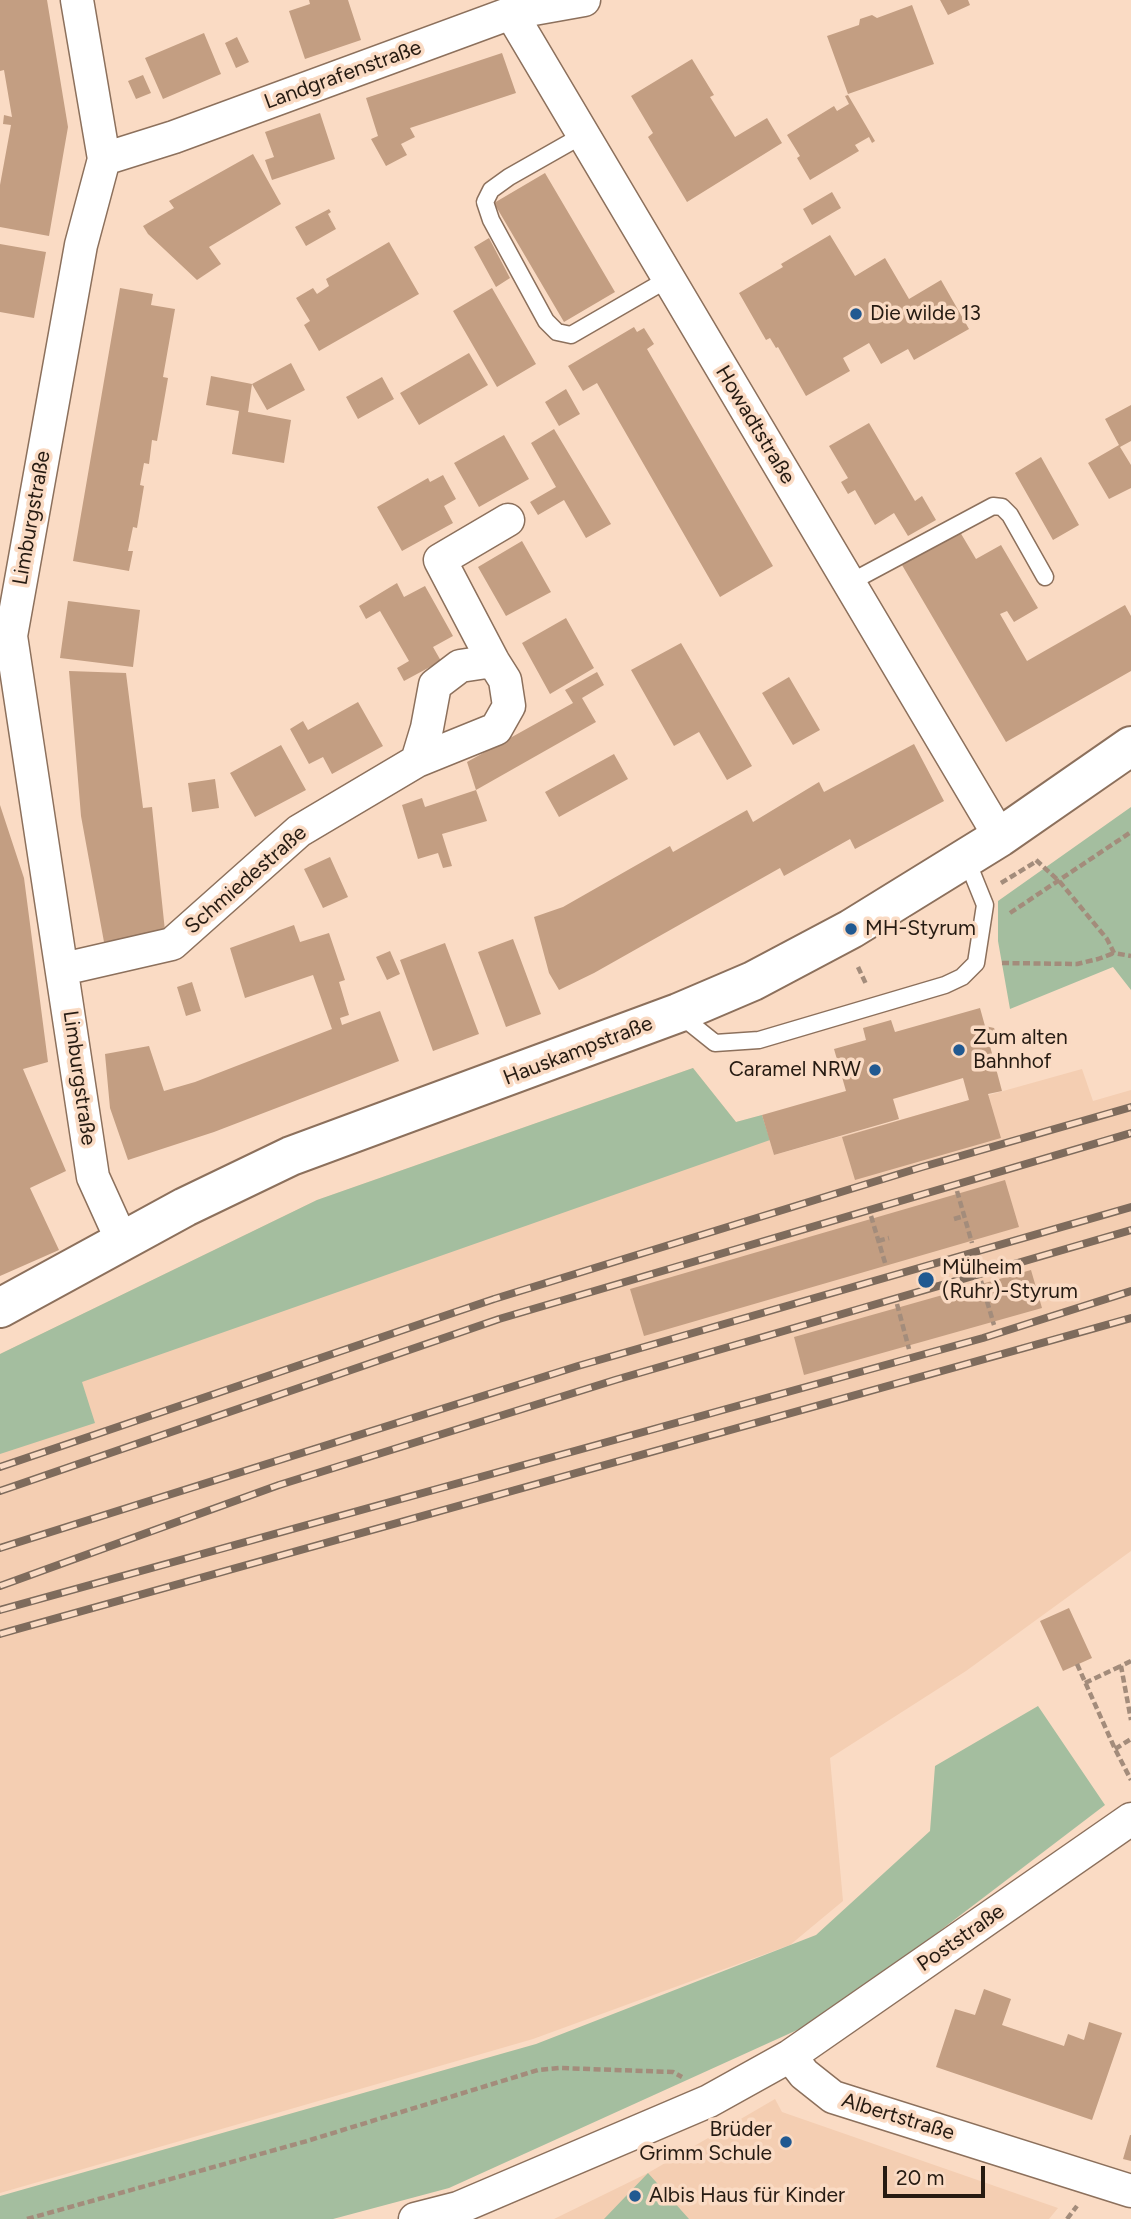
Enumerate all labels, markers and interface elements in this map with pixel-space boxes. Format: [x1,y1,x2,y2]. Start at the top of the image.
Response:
street label: Landgrafenstraße [261,35,425,115]
place label: Die wilde 13 [870,301,981,327]
marker: Die wilde 13 [848,306,864,322]
street label: Howadtstraße [710,361,800,489]
street label: Limburgstraße [8,449,56,587]
street label: Schmiedestraße [180,820,312,940]
place label: MH-Styrum [865,916,976,942]
marker: MH-Styrum [843,921,859,937]
street label: Limburgstraße [57,1009,101,1147]
street label: Hauskampstraße [500,1011,656,1091]
place label: Zum alten Bahnhof [973,1025,1068,1075]
marker: Zum alten Bahnhof [951,1042,967,1058]
place label: Caramel NRW [729,1057,861,1083]
marker: Caramel NRW [867,1062,883,1078]
place label: Mülheim (Ruhr)-Styrum [942,1255,1078,1305]
marker: Mülheim (Ruhr)-Styrum [916,1270,936,1290]
street label: Poststraße [913,1899,1009,1977]
street label: Albertstraße [839,2088,957,2146]
place label: Brüder Grimm Schule [639,2117,772,2167]
marker: Brüder Grimm Schule [778,2134,794,2150]
scale bar [886,2152,988,2196]
text: 20 m [896,2165,944,2190]
place label: Albis Haus für Kinder [649,2183,845,2209]
marker: Albis Haus für Kinder [627,2188,643,2204]

